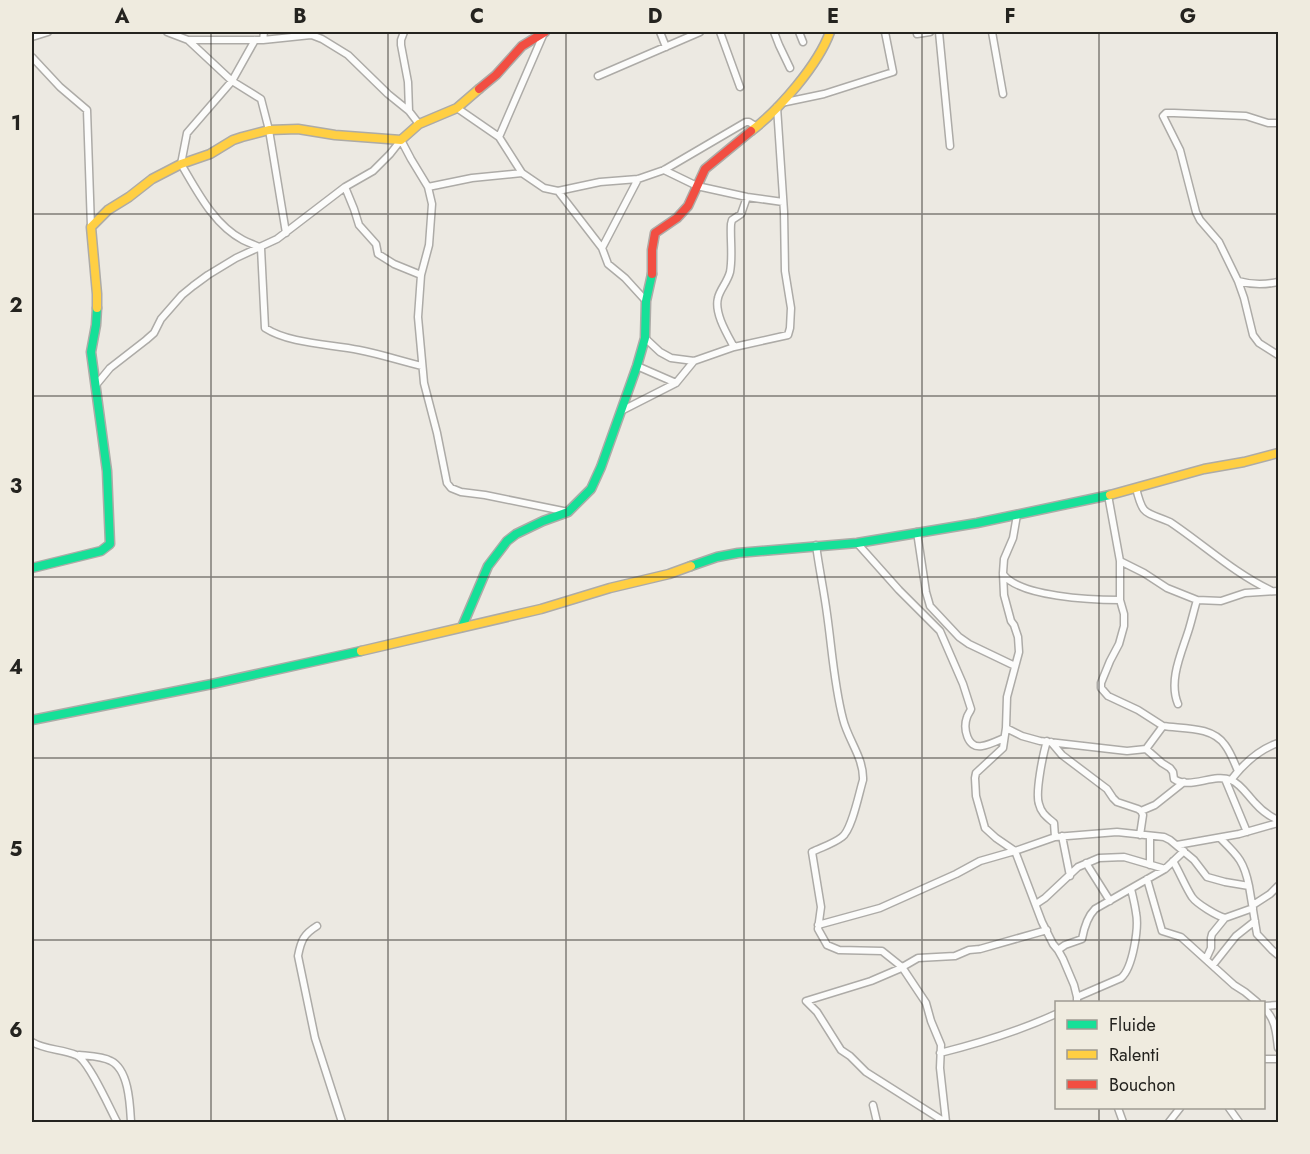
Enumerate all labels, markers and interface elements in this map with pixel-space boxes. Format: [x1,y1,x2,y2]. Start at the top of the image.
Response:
text: A [114,2,130,31]
text: B [293,2,307,31]
text: C [470,2,484,31]
text: D [648,2,662,31]
text: E [827,2,839,31]
text: F [1004,2,1016,31]
text: G [1180,2,1196,31]
text: 1 [11,109,21,138]
text: 2 [9,291,23,320]
text: 3 [10,472,22,501]
text: 4 [9,653,23,682]
text: 5 [10,835,23,864]
legend [1055,1001,1265,1109]
text: Fluide [1109,1012,1156,1038]
text: 6 [9,1016,23,1045]
text: Ralenti [1109,1042,1160,1068]
text: Bouchon [1109,1072,1176,1098]

